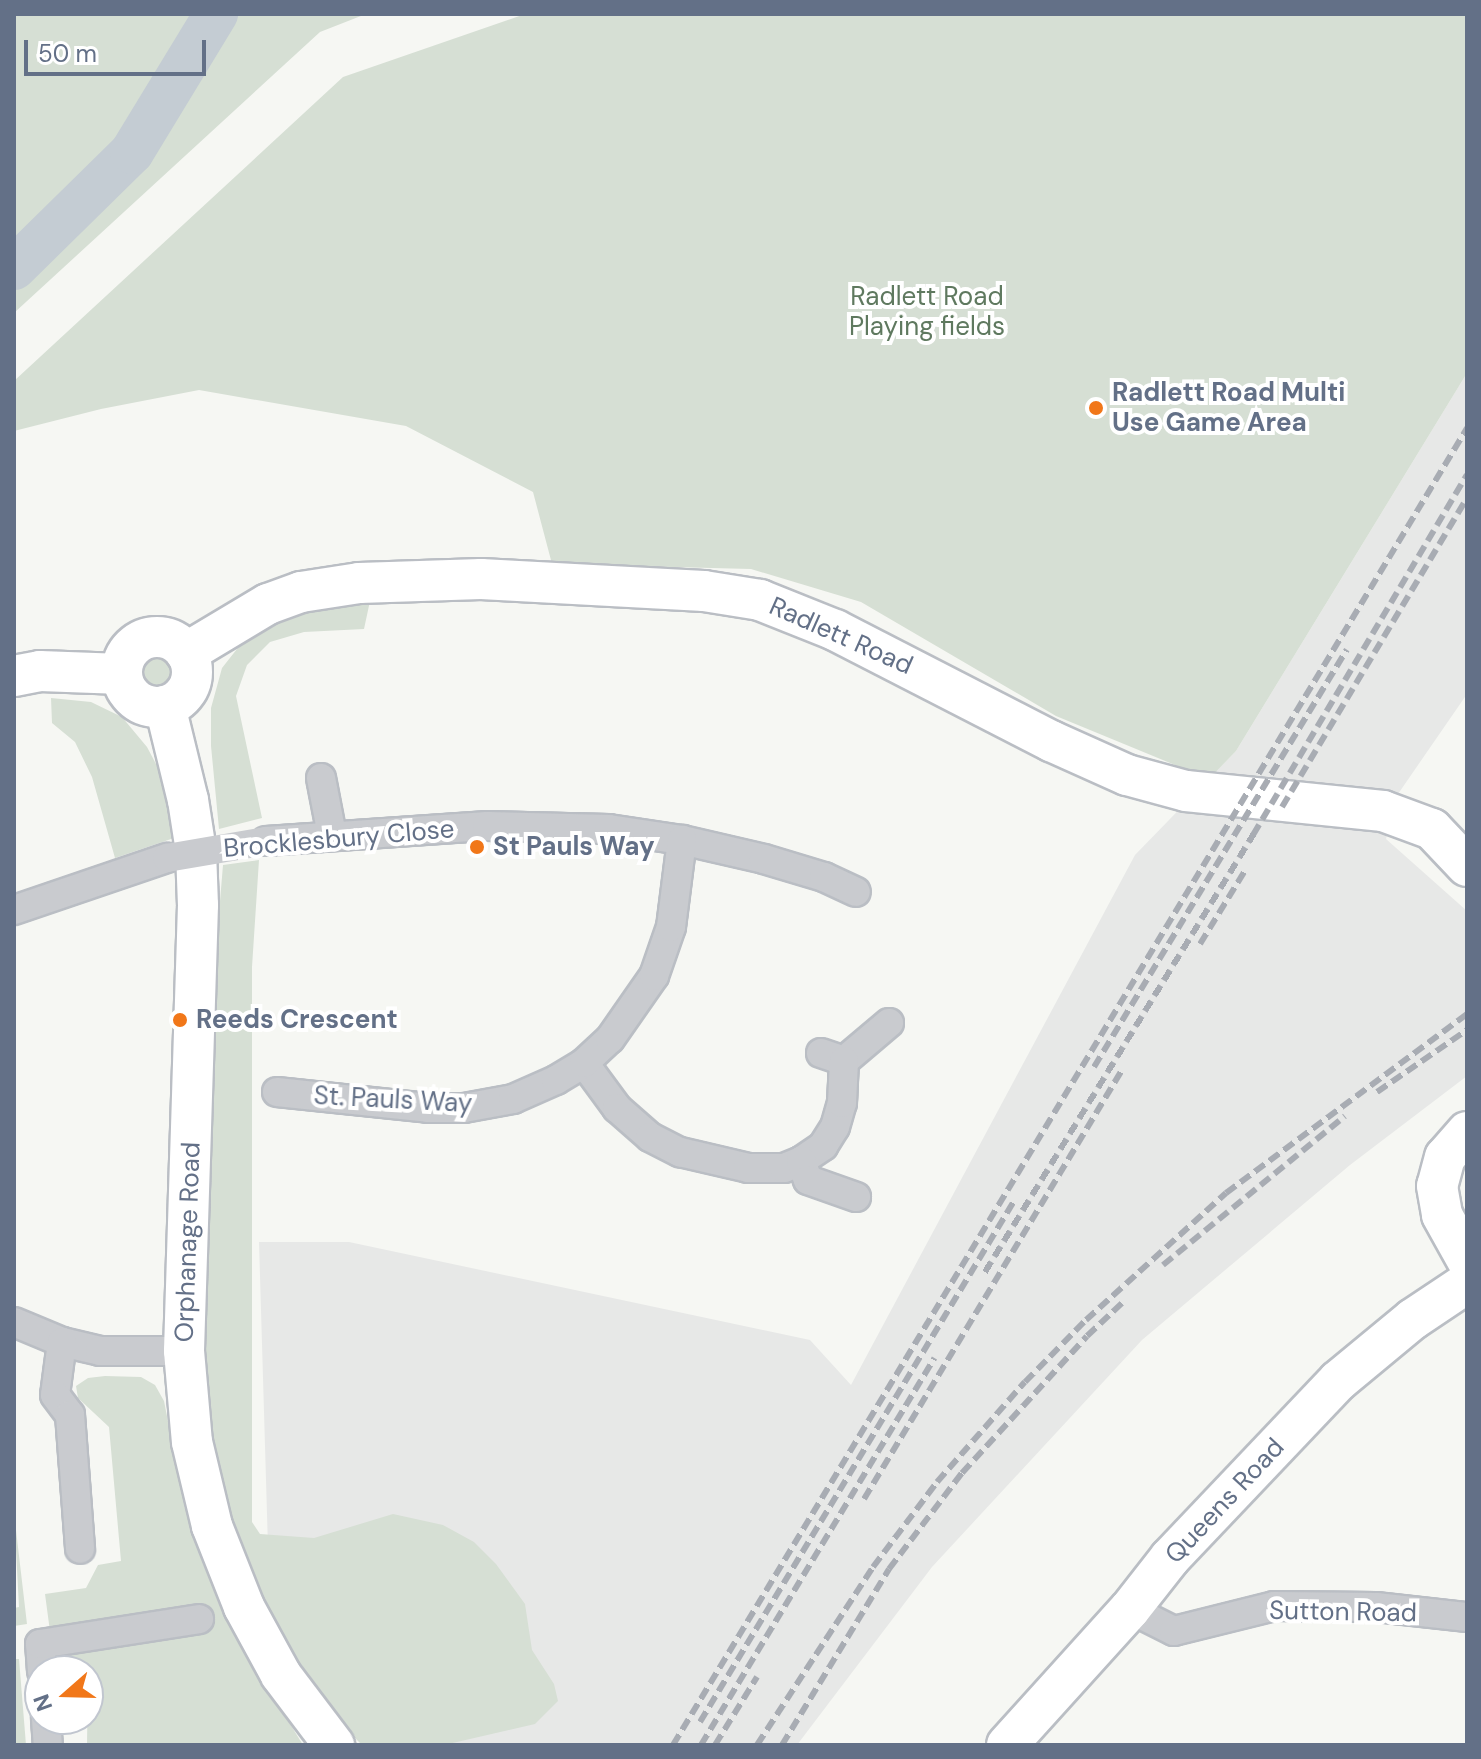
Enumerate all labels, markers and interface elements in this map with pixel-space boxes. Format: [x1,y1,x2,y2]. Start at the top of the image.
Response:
scale bar [28,24,210,74]
text: 50 m [38,38,97,69]
park label: Radlett Road Playing fields [849,281,1005,342]
place label: Radlett Road Multi Use Game Area [1112,377,1345,438]
marker: Radlett Road Multi Use Game Area [1087,399,1105,417]
street label: Radlett Road [765,591,917,681]
street label: Brocklesbury Close [222,813,456,865]
place label: St Pauls Way [493,831,655,863]
marker: St Pauls Way [468,838,486,856]
place label: Reeds Crescent [196,1004,398,1036]
marker: Reeds Crescent [171,1011,189,1029]
street label: St. Pauls Way [313,1080,473,1120]
street label: Orphanage Road [169,1141,207,1343]
street label: Queens Road [1159,1432,1291,1570]
street label: Sutton Road [1269,1595,1417,1629]
north arrow [24,1655,104,1735]
text: N [26,1690,59,1715]

